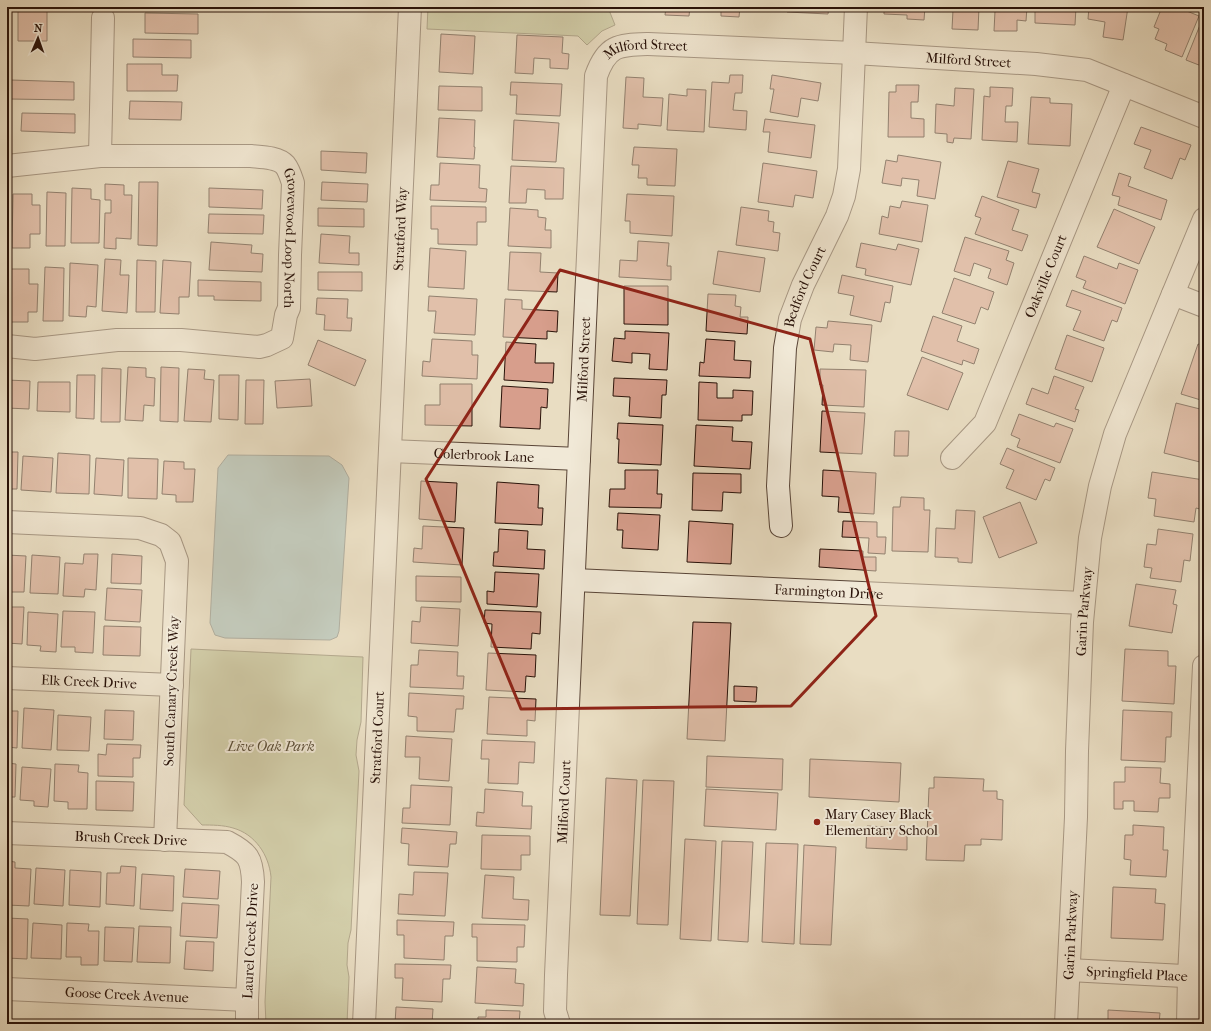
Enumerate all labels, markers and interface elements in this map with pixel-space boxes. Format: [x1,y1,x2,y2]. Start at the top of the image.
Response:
north arrow [18,18,58,58]
text: N [34,22,43,35]
street label: Milford Street [600,36,688,63]
street label: Milford Street [925,49,1012,71]
street label: Grovewood Loop North [279,165,301,308]
street label: Stratford Way [390,186,411,271]
street label: Oakville Court [1021,232,1071,321]
street label: Bedford Court [781,243,830,329]
street label: Milford Street [574,316,594,402]
street label: Colerbrook Lane [433,445,535,466]
street label: Garin Parkway [1073,566,1096,656]
street label: Farmington Drive [774,581,884,603]
street label: South Canary Creek Way [160,615,183,767]
street label: Elk Creek Drive [40,671,137,693]
street label: Stratford Court [367,691,388,784]
park label: Live Oak Park [226,738,315,755]
street label: Milford Court [554,759,575,844]
place label: Mary Casey Black Elementary School [825,806,938,839]
marker: Mary Casey Black Elementary School [812,817,822,827]
street label: Brush Creek Drive [74,828,188,849]
street label: Laurel Creek Drive [239,883,262,999]
street label: Garin Parkway [1060,889,1081,980]
street label: Springfield Place [1086,963,1188,985]
street label: Goose Creek Avenue [65,984,189,1006]

